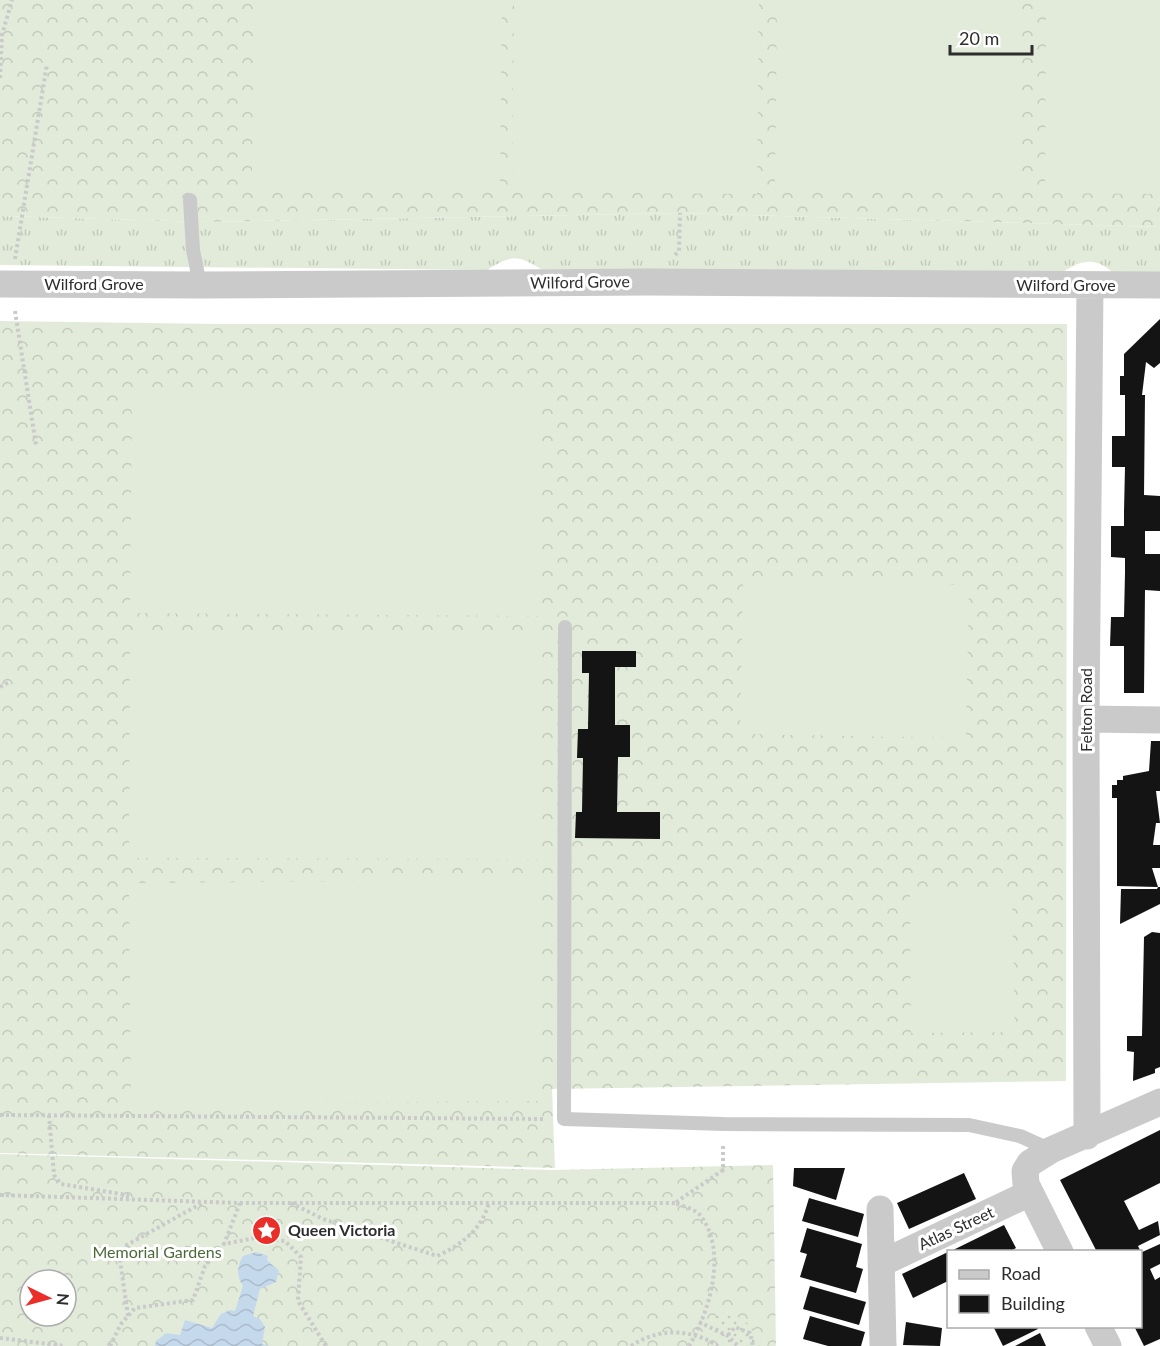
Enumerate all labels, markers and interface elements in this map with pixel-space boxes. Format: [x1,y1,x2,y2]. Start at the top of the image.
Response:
scale bar [950,18,1032,56]
text: 20 m [959,27,999,49]
street label: Wilford Grove [530,271,630,292]
street label: Wilford Grove [44,274,144,293]
street label: Wilford Grove [1016,275,1116,294]
street label: Felton Road [1076,668,1095,752]
street label: Atlas Street [915,1202,997,1253]
place icon: Queen Victoria [251,1214,283,1246]
place label: Queen Victoria [288,1220,395,1239]
park label: Memorial Gardens [92,1242,222,1261]
legend [947,1250,1142,1328]
text: Road [1001,1262,1041,1284]
north arrow [18,1268,78,1328]
text: N [53,1292,73,1306]
text: Building [1001,1292,1065,1314]

